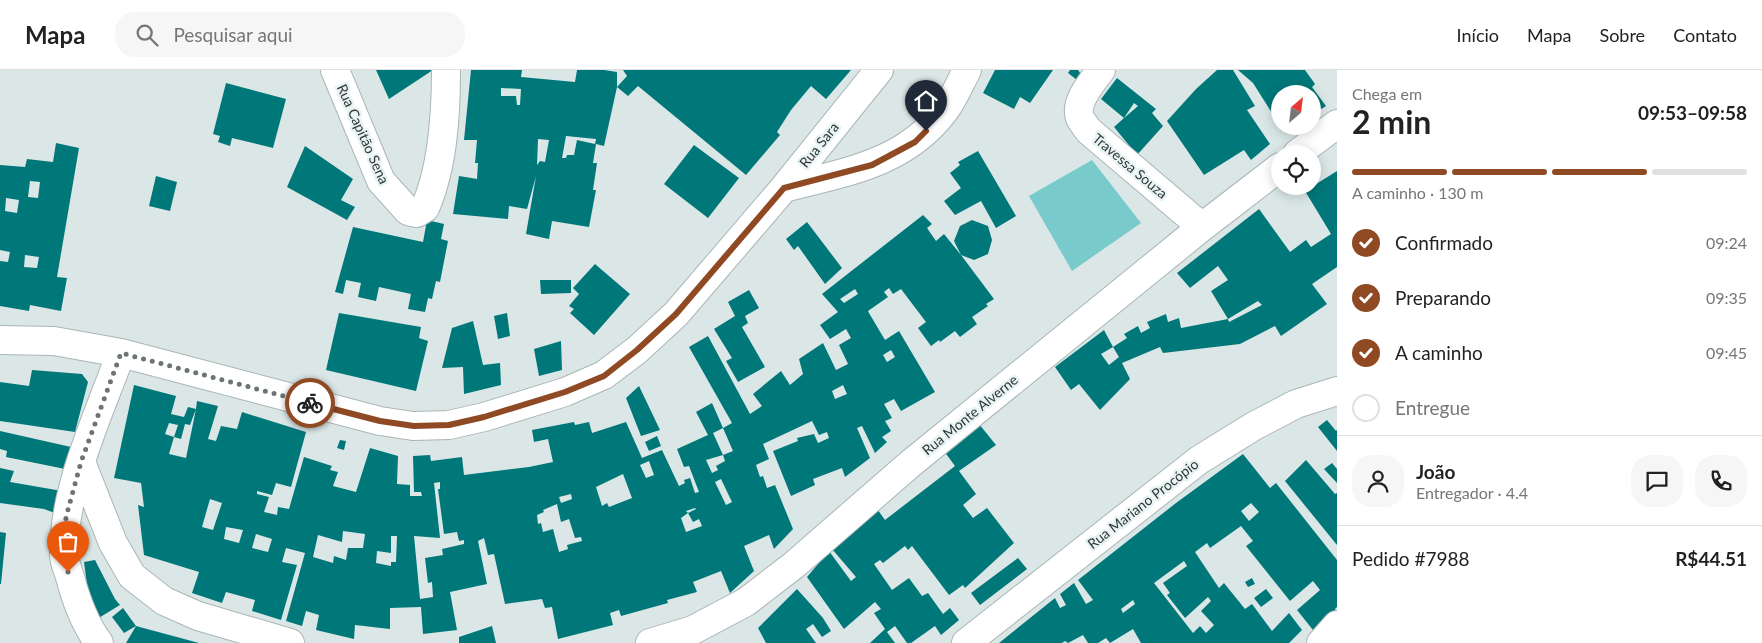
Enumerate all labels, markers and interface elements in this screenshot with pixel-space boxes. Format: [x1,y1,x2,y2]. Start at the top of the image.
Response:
search box [115,12,465,57]
text: Mapa [25,20,85,49]
icon: search [133,21,161,49]
text: Pesquisar aqui [173,23,293,46]
text: Início [1457,24,1499,46]
text: Mapa [1527,24,1571,46]
text: Sobre [1599,24,1645,46]
text: Contato [1673,24,1737,46]
pin [905,80,947,131]
street label: Rua Capitão Sena [334,81,393,186]
text: Chega em [1352,84,1422,103]
north arrow [1271,85,1321,135]
map controls [1271,85,1321,195]
icon: home [912,87,940,115]
text: 09:53–09:58 [1638,101,1747,124]
text: 2 min [1352,102,1431,141]
street label: Rua Sara [795,119,842,171]
street label: Travessa Souza [1090,129,1171,202]
button: locate [1271,145,1321,195]
text: A caminho · 130 m [1352,183,1483,202]
icon: check [1352,229,1380,257]
text: Confirmado [1395,231,1493,254]
text: 09:24 [1706,233,1747,252]
icon: check [1352,284,1380,312]
text: Preparando [1395,286,1491,309]
text: 09:35 [1706,288,1747,307]
icon: check [1352,339,1380,367]
text: A caminho [1395,341,1483,364]
text: 09:45 [1706,343,1747,362]
street label: Rua Monte Alverne [918,371,1021,458]
courier [285,378,335,428]
icon: bike [296,389,324,417]
text: Entregue [1395,396,1470,419]
street label: Rua Mariano Procópio [1084,455,1202,552]
button: person [1352,455,1404,507]
button: chat [1631,455,1683,507]
button: phone [1695,455,1747,507]
text: João [1416,460,1455,483]
text: Entregador · 4.4 [1416,483,1528,502]
pin [47,521,89,572]
icon: bag [54,528,82,556]
text: Pedido #7988 [1352,547,1470,570]
text: R$44.51 [1675,547,1747,570]

